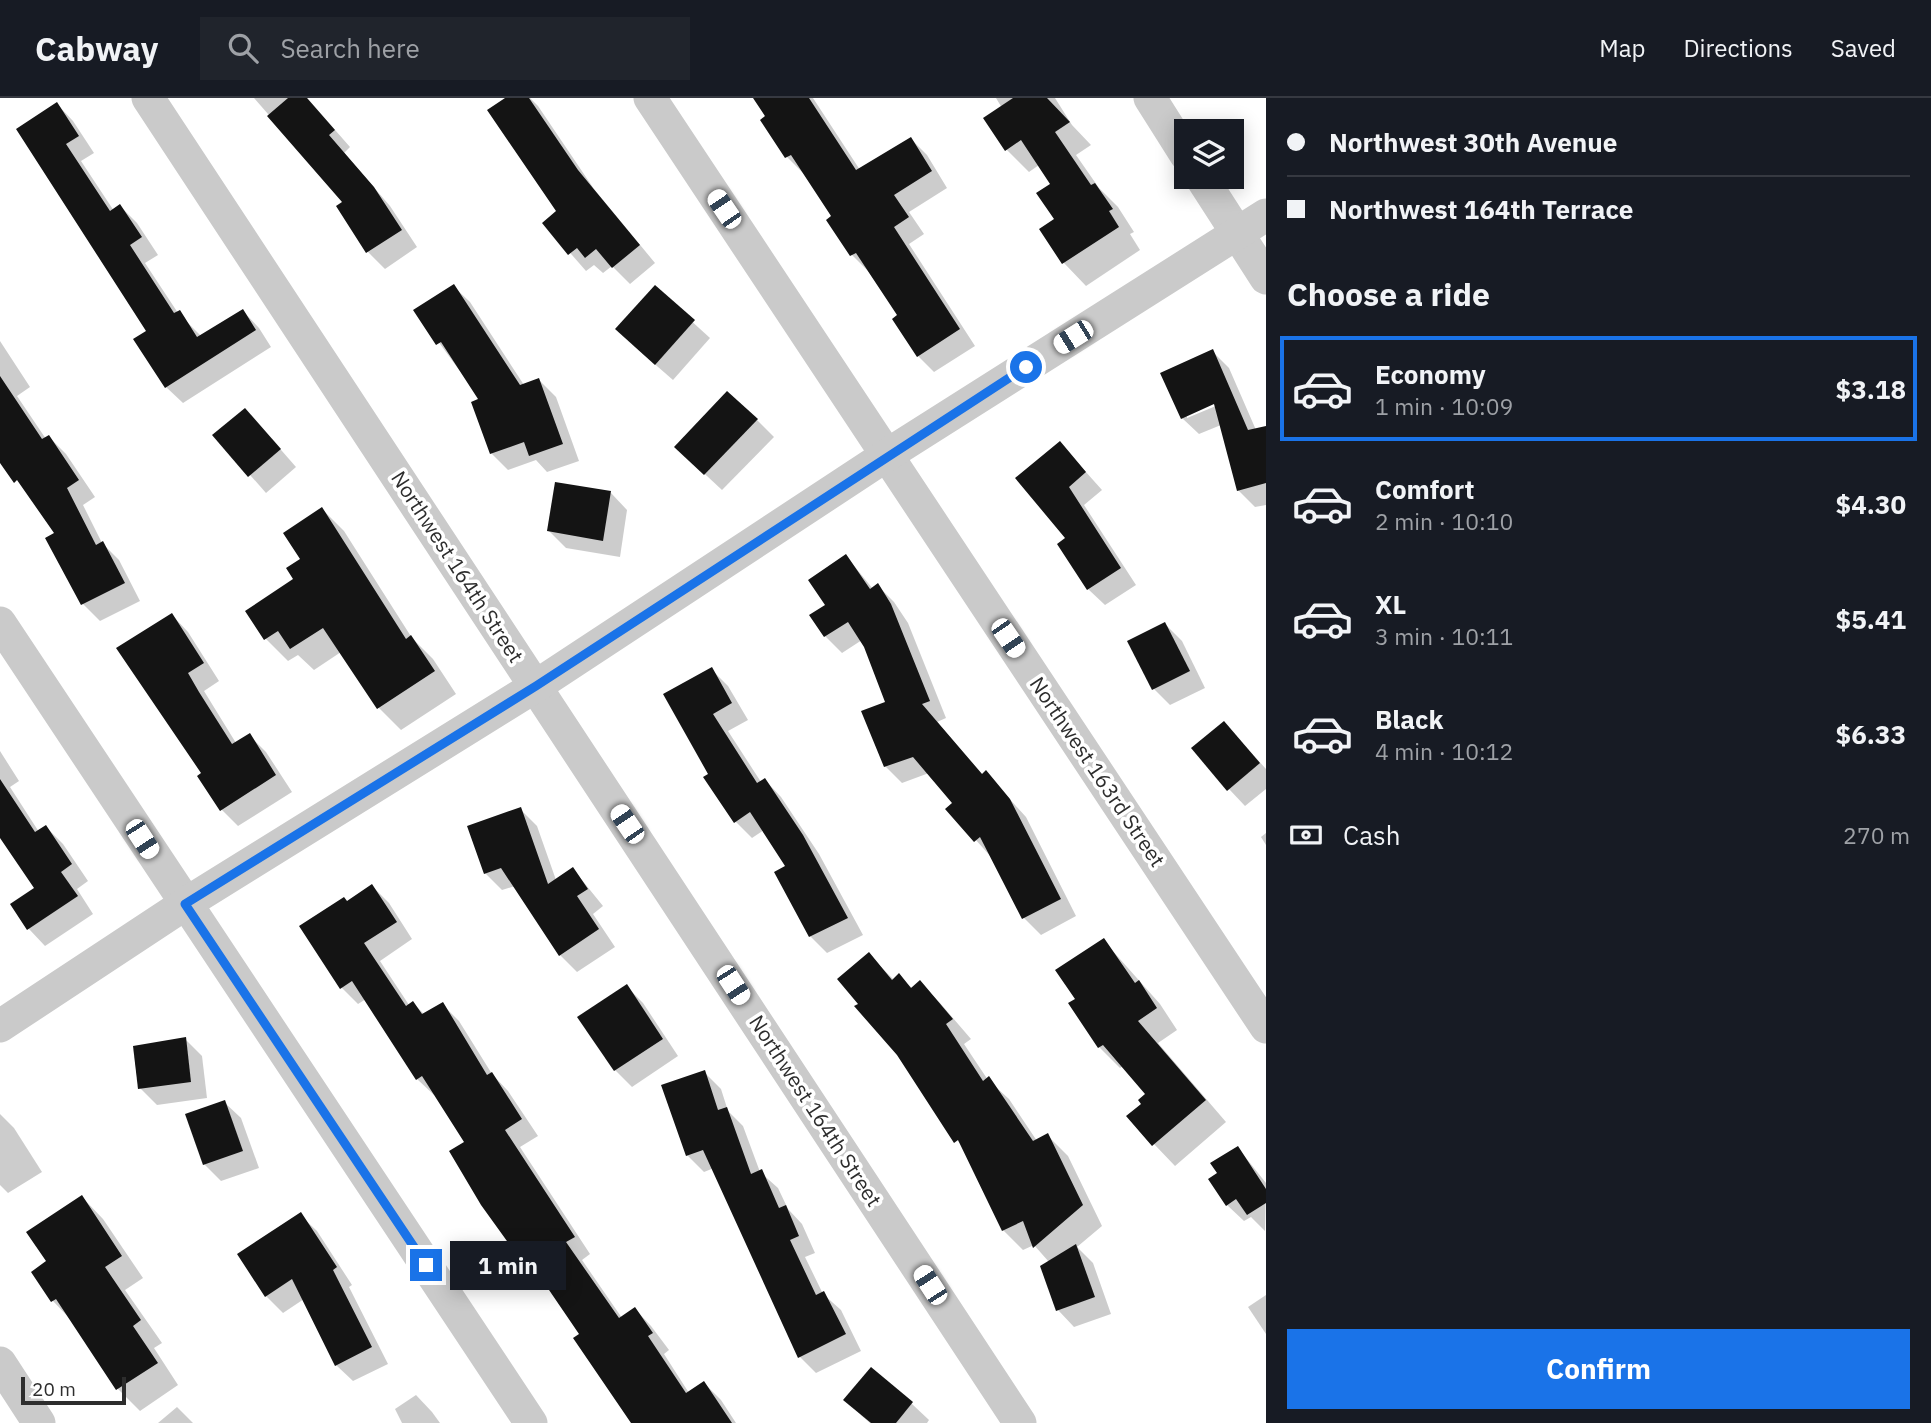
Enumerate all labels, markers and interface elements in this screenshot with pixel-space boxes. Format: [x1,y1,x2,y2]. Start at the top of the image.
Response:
search box [200,17,690,80]
text: Cabway [35,27,158,70]
icon: search [224,29,262,67]
text: Search here [280,31,420,65]
text: Map [1599,32,1645,64]
text: Directions [1683,32,1793,64]
text: Saved [1831,32,1896,64]
map controls [1174,119,1244,189]
button: layers [1174,119,1244,189]
text: Northwest 30th Avenue [1329,125,1617,159]
car [704,186,745,232]
text: Northwest 164th Terrace [1329,192,1633,226]
text: Choose a ride [1287,273,1490,315]
car [1050,317,1097,357]
route start [1010,351,1042,383]
icon: car [1291,357,1354,420]
text: Economy [1375,357,1486,391]
text: $3.18 [1836,372,1906,406]
text: 1 min · 10:09 [1375,391,1513,421]
street label: Northwest 164th Street [385,465,530,668]
icon: car [1291,472,1354,535]
text: Comfort [1375,472,1474,506]
text: $4.30 [1836,487,1906,521]
text: 2 min · 10:10 [1375,506,1513,536]
icon: car [1291,587,1354,650]
text: XL [1375,587,1406,621]
text: $5.41 [1836,602,1906,636]
car [988,615,1029,661]
text: 3 min · 10:11 [1375,621,1513,651]
street label: Northwest 163rd Street [1024,671,1172,872]
icon: car [1291,702,1354,765]
text: Black [1375,702,1443,736]
text: $6.33 [1836,717,1906,751]
text: 4 min · 10:12 [1375,736,1513,766]
car [607,801,648,847]
car [122,816,163,862]
icon: cash [1287,816,1325,854]
text: Cash [1343,818,1400,852]
text: 270 m [1843,820,1910,850]
car [713,962,754,1008]
street label: Northwest 164th Street [743,1009,888,1212]
callout: 1 min [450,1240,566,1290]
route end [410,1249,442,1281]
text: 1 min [478,1250,538,1280]
car [910,1262,951,1308]
button: Confirm [1287,1329,1910,1409]
scale bar [21,1374,126,1406]
text: 20 m [32,1377,76,1401]

